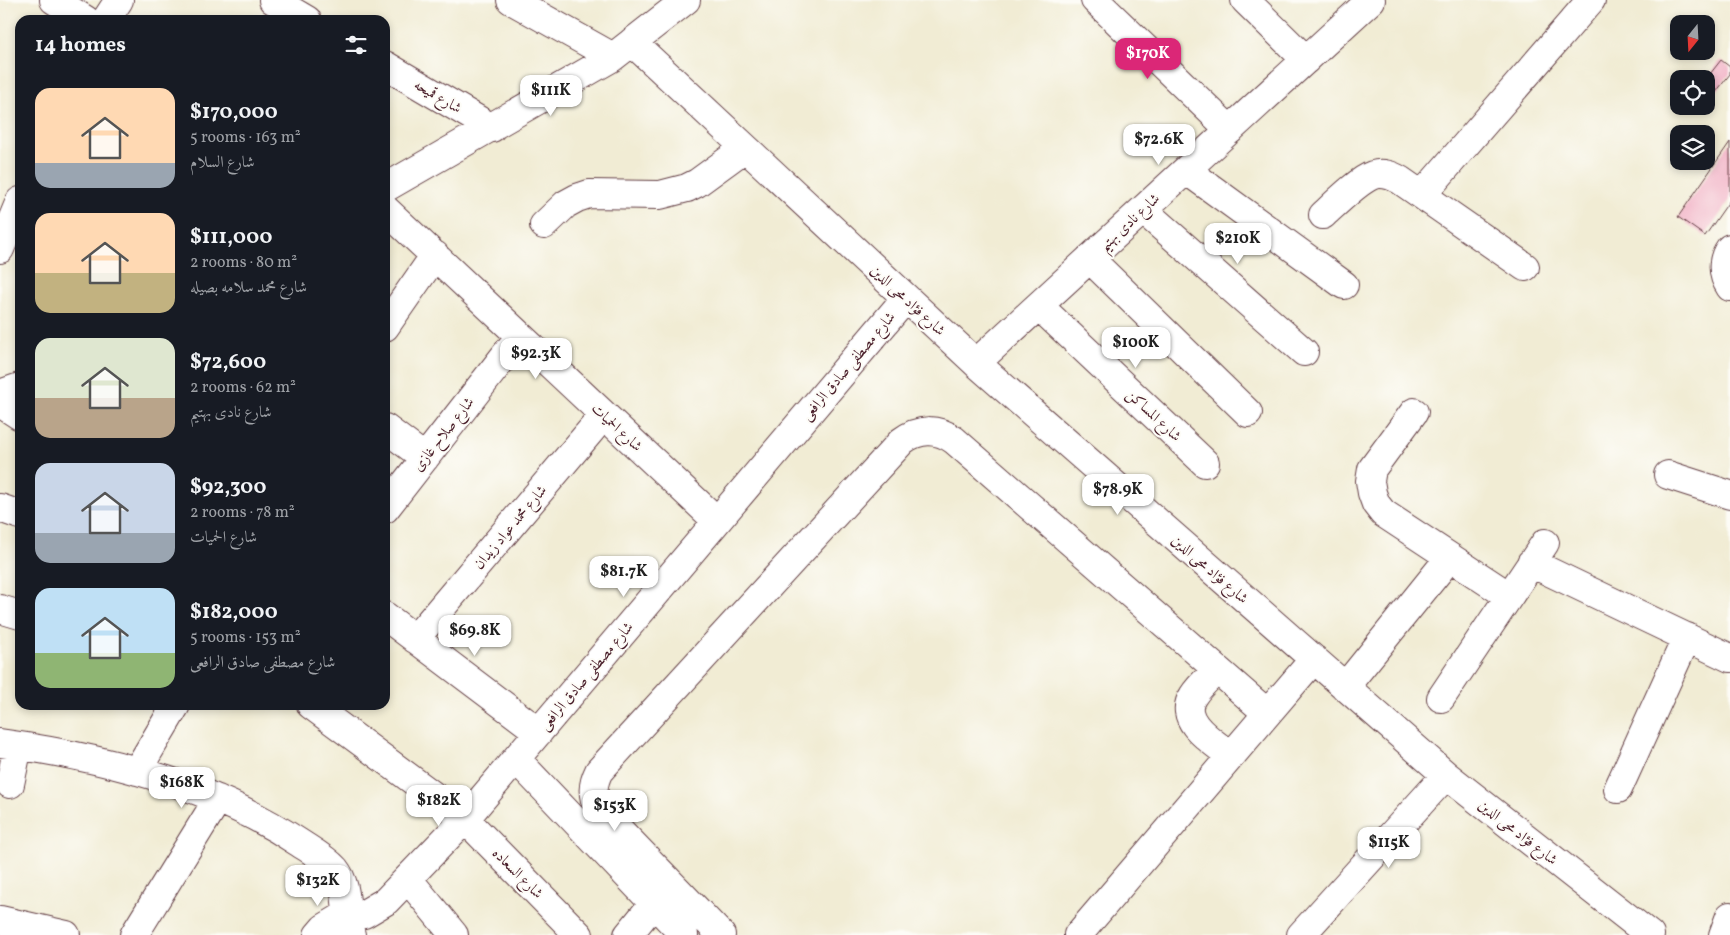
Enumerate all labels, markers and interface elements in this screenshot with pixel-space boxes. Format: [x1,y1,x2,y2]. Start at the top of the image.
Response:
north arrow [1670,15,1715,60]
map controls [1670,15,1715,170]
text: 14 homes [35,31,126,60]
icon: filters [342,31,370,59]
pin: $170K [1113,38,1183,80]
text: $170K [1126,43,1170,65]
button: locate [1670,70,1715,115]
pin: $111K [516,74,586,117]
street label: شارع قميحه [409,75,465,120]
text: $111K [531,80,571,102]
text: $170,000 [190,98,278,127]
icon: home [75,108,135,168]
pin: $72.6K [1118,124,1200,166]
button: layers [1670,125,1715,170]
text: 5 rooms · 163 m² [190,127,301,149]
text: $72.6K [1134,129,1184,151]
text: شارع السلام [190,152,255,174]
street label: شارع نادى بهتيم [1095,189,1167,259]
pin: $210K [1203,222,1273,265]
text: $111,000 [190,223,272,252]
text: $210K [1215,228,1261,250]
icon: home [75,233,135,293]
text: 2 rooms · 80 m² [190,252,297,274]
street label: شارع فؤاد محى الدين [864,261,949,342]
text: شارع محمد سلامه بصيله [190,277,307,299]
street label: شارع مصطفى صادق الرافعى [797,308,902,427]
pin: $100K [1101,326,1171,369]
text: $100K [1113,332,1159,354]
pin: $92.3K [495,338,577,380]
text: $92.3K [511,343,561,365]
text: $72,600 [190,348,266,377]
icon: home [75,358,135,418]
text: 2 rooms · 62 m² [190,377,296,399]
street label: شارع المساكن [1120,385,1185,448]
street label: شارع صلاح غازى [408,393,481,477]
street label: شارع الحميات [585,399,646,458]
text: شارع نادى بهتيم [190,402,272,424]
text: $92,300 [190,473,266,502]
pin: $78.9K [1077,474,1159,516]
text: $78.9K [1093,479,1143,501]
street label: شارع محمد عواد زيدان [470,481,553,575]
icon: home [75,483,135,543]
text: 2 rooms · 78 m² [190,502,295,524]
text: شارع الحميات [190,527,257,549]
street label: شارع فؤاد محى الدين [1165,531,1252,610]
pin: $81.7K [583,556,665,598]
text: $81.7K [600,561,648,583]
text: $182,000 [190,598,278,627]
icon: home [75,608,135,668]
pin: $69.8K [434,614,516,657]
street label: شارع مصطفى صادق الرافعى [535,618,640,737]
text: $69.8K [449,620,501,642]
text: 5 rooms · 153 m² [190,627,301,649]
text: شارع مصطفى صادق الرافعى [190,652,335,674]
pin: $168K [147,766,217,809]
text: $168K [160,772,204,794]
pin: $182K [404,784,474,827]
text: $182K [417,790,461,812]
pin: $153K [580,790,650,832]
text: $153K [594,795,636,817]
street label: شارع فؤاد محى الدين [1472,795,1561,872]
pin: $115K [1354,826,1424,869]
text: $115K [1368,832,1410,854]
street label: شارع السعاده [486,844,547,905]
pin: $132K [283,864,353,907]
text: $132K [296,870,340,892]

